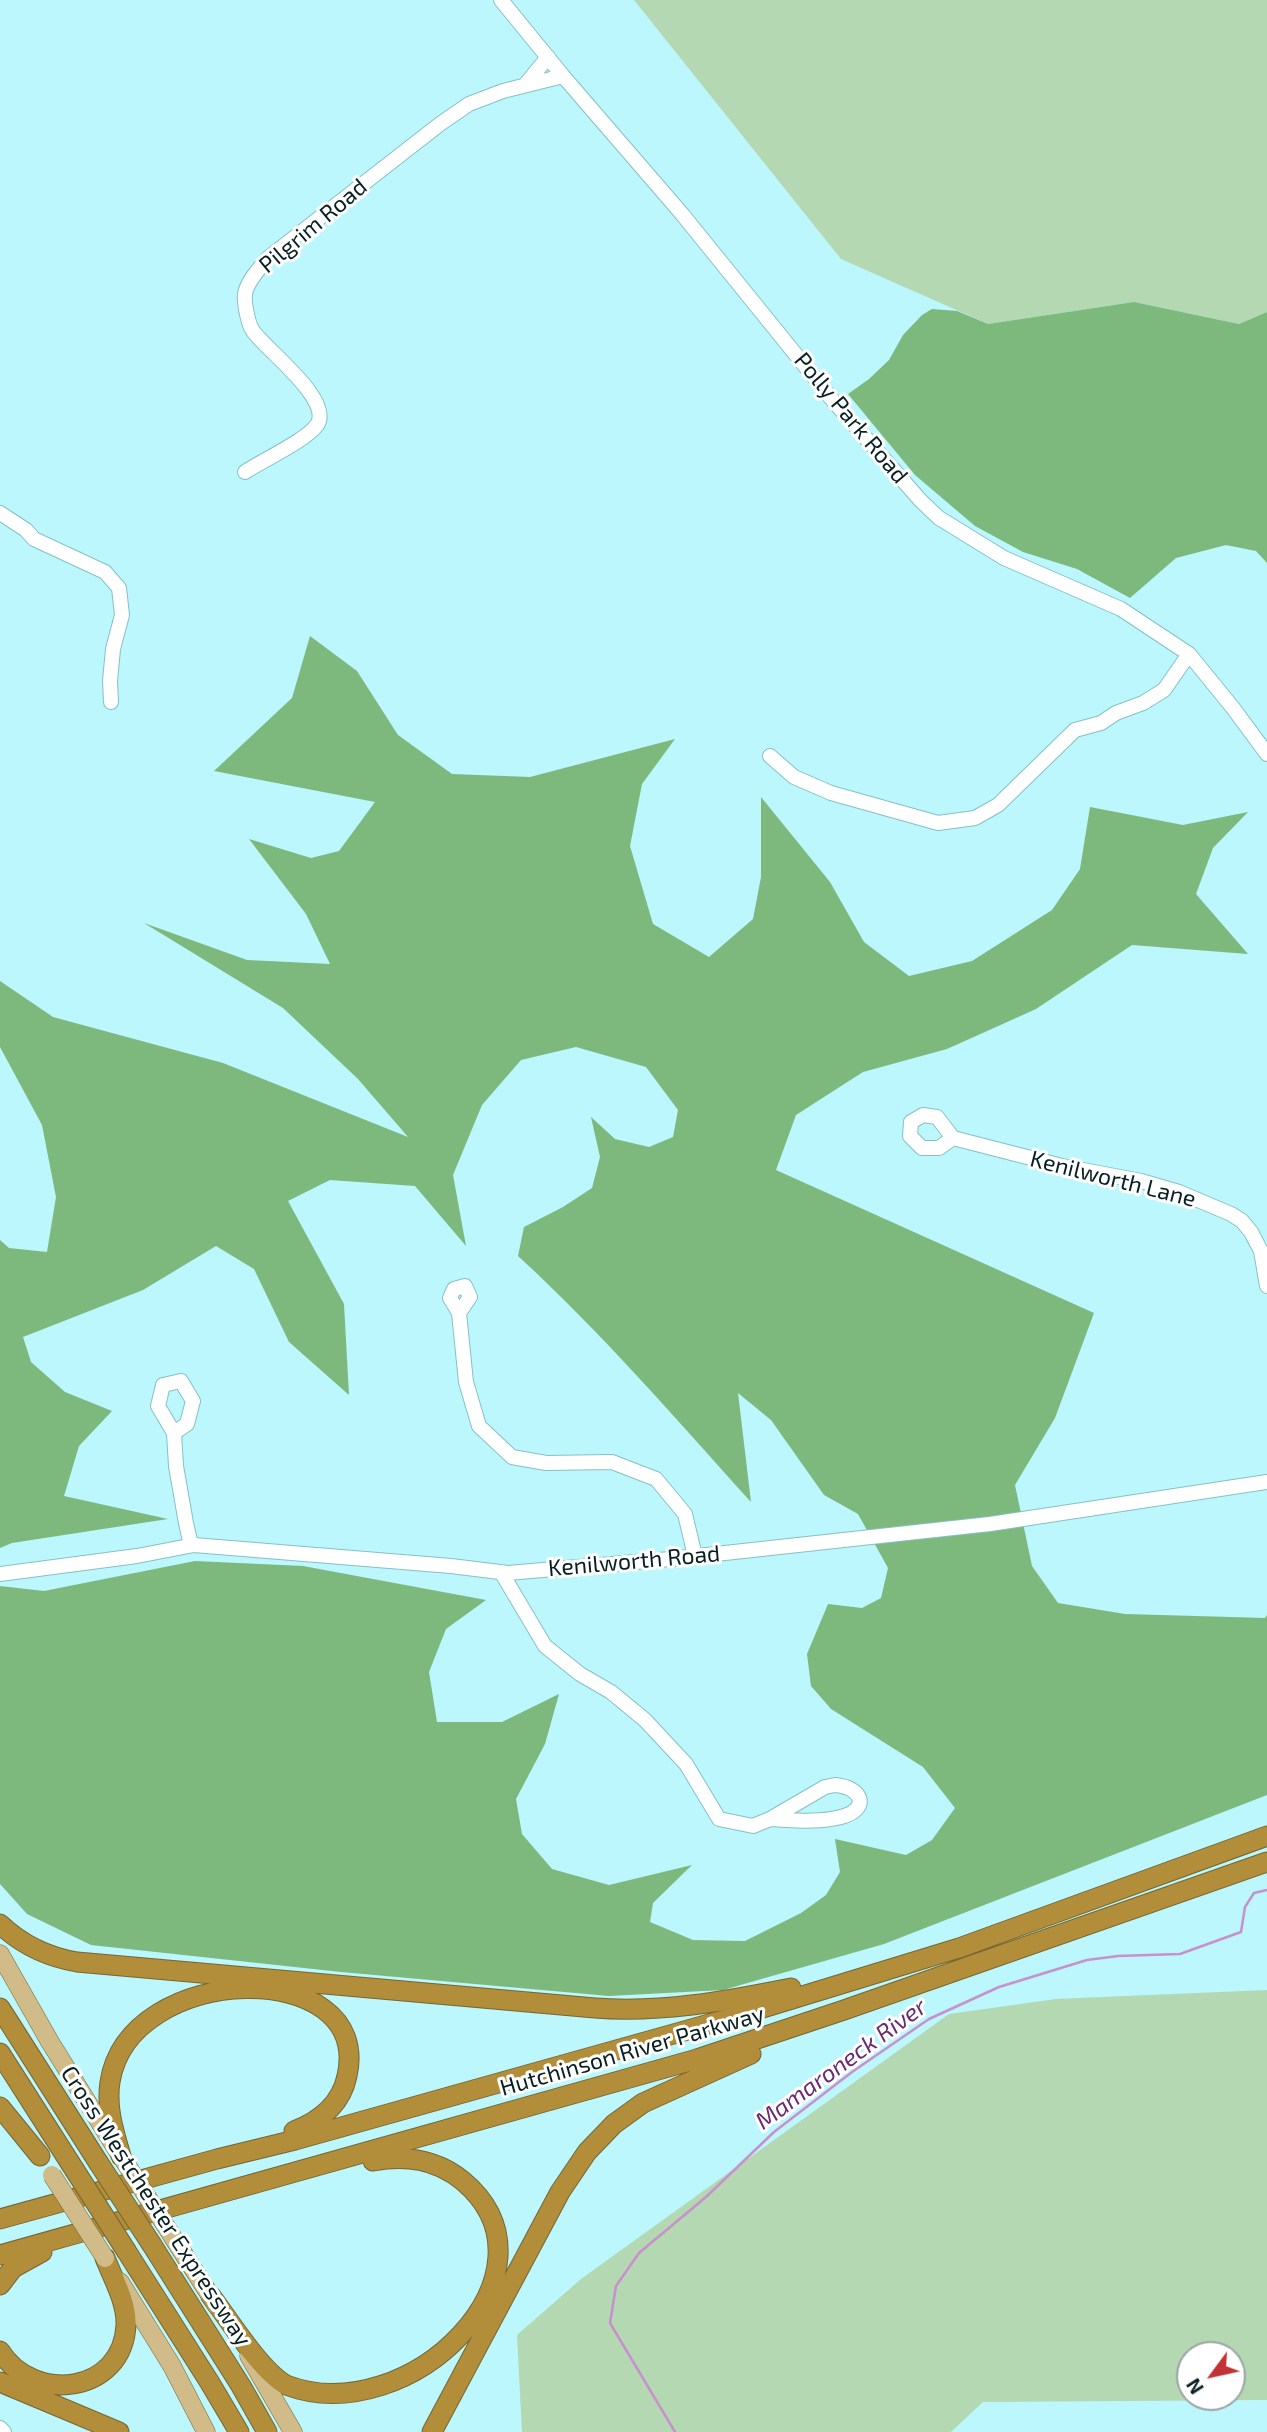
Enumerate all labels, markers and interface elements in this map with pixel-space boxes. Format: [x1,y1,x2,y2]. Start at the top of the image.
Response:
street label: Pilgrim Road [254,173,372,279]
street label: Polly Park Road [788,347,914,489]
street label: Kenilworth Lane [1027,1145,1199,1213]
street label: Kenilworth Road [547,1540,721,1582]
water label: Mamaroneck River [750,1992,932,2136]
street label: Hutchinson River Parkway [497,2000,767,2102]
street label: Cross Westchester Expressway [55,2061,257,2351]
north arrow [1176,2341,1246,2411]
text: N [1181,2375,1208,2399]

